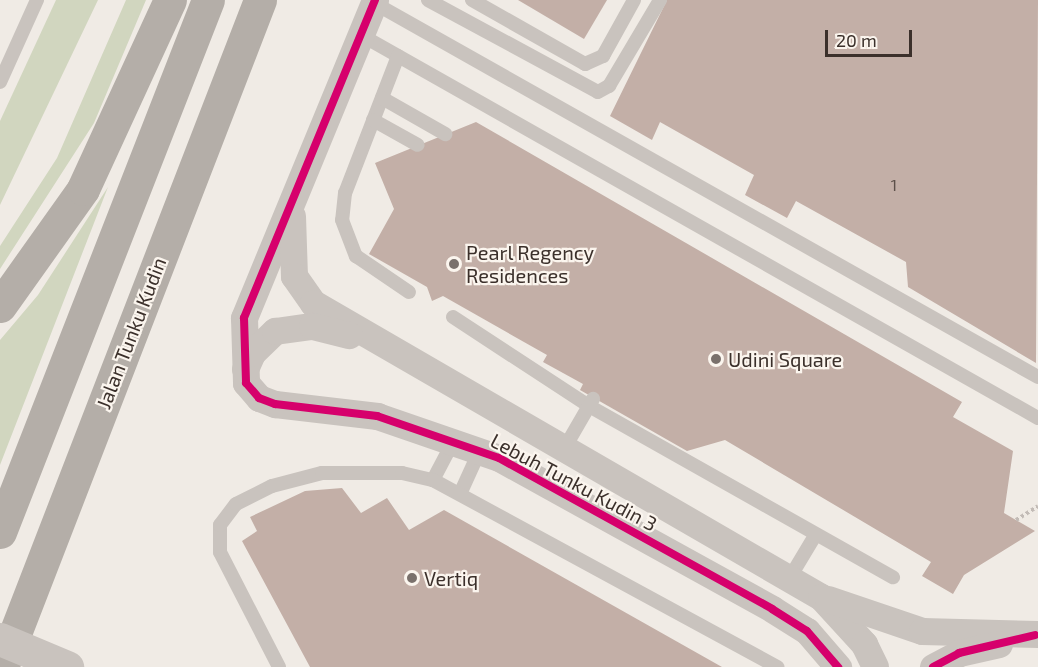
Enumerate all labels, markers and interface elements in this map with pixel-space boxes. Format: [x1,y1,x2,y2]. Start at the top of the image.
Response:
scale bar [828,18,915,56]
text: 20 m [836,29,877,51]
house number: 1 [891,175,897,195]
place label: Pearl Regency Residences [466,240,595,287]
street label: Jalan Tunku Kudin [91,254,171,412]
marker: Pearl Regency Residences [447,257,461,271]
place label: Udini Square [728,347,842,371]
marker: Udini Square [709,352,723,366]
street label: Lebuh Tunku Kudin 3 [486,428,662,536]
place label: Vertiq [424,566,478,590]
marker: Vertiq [405,571,419,585]

